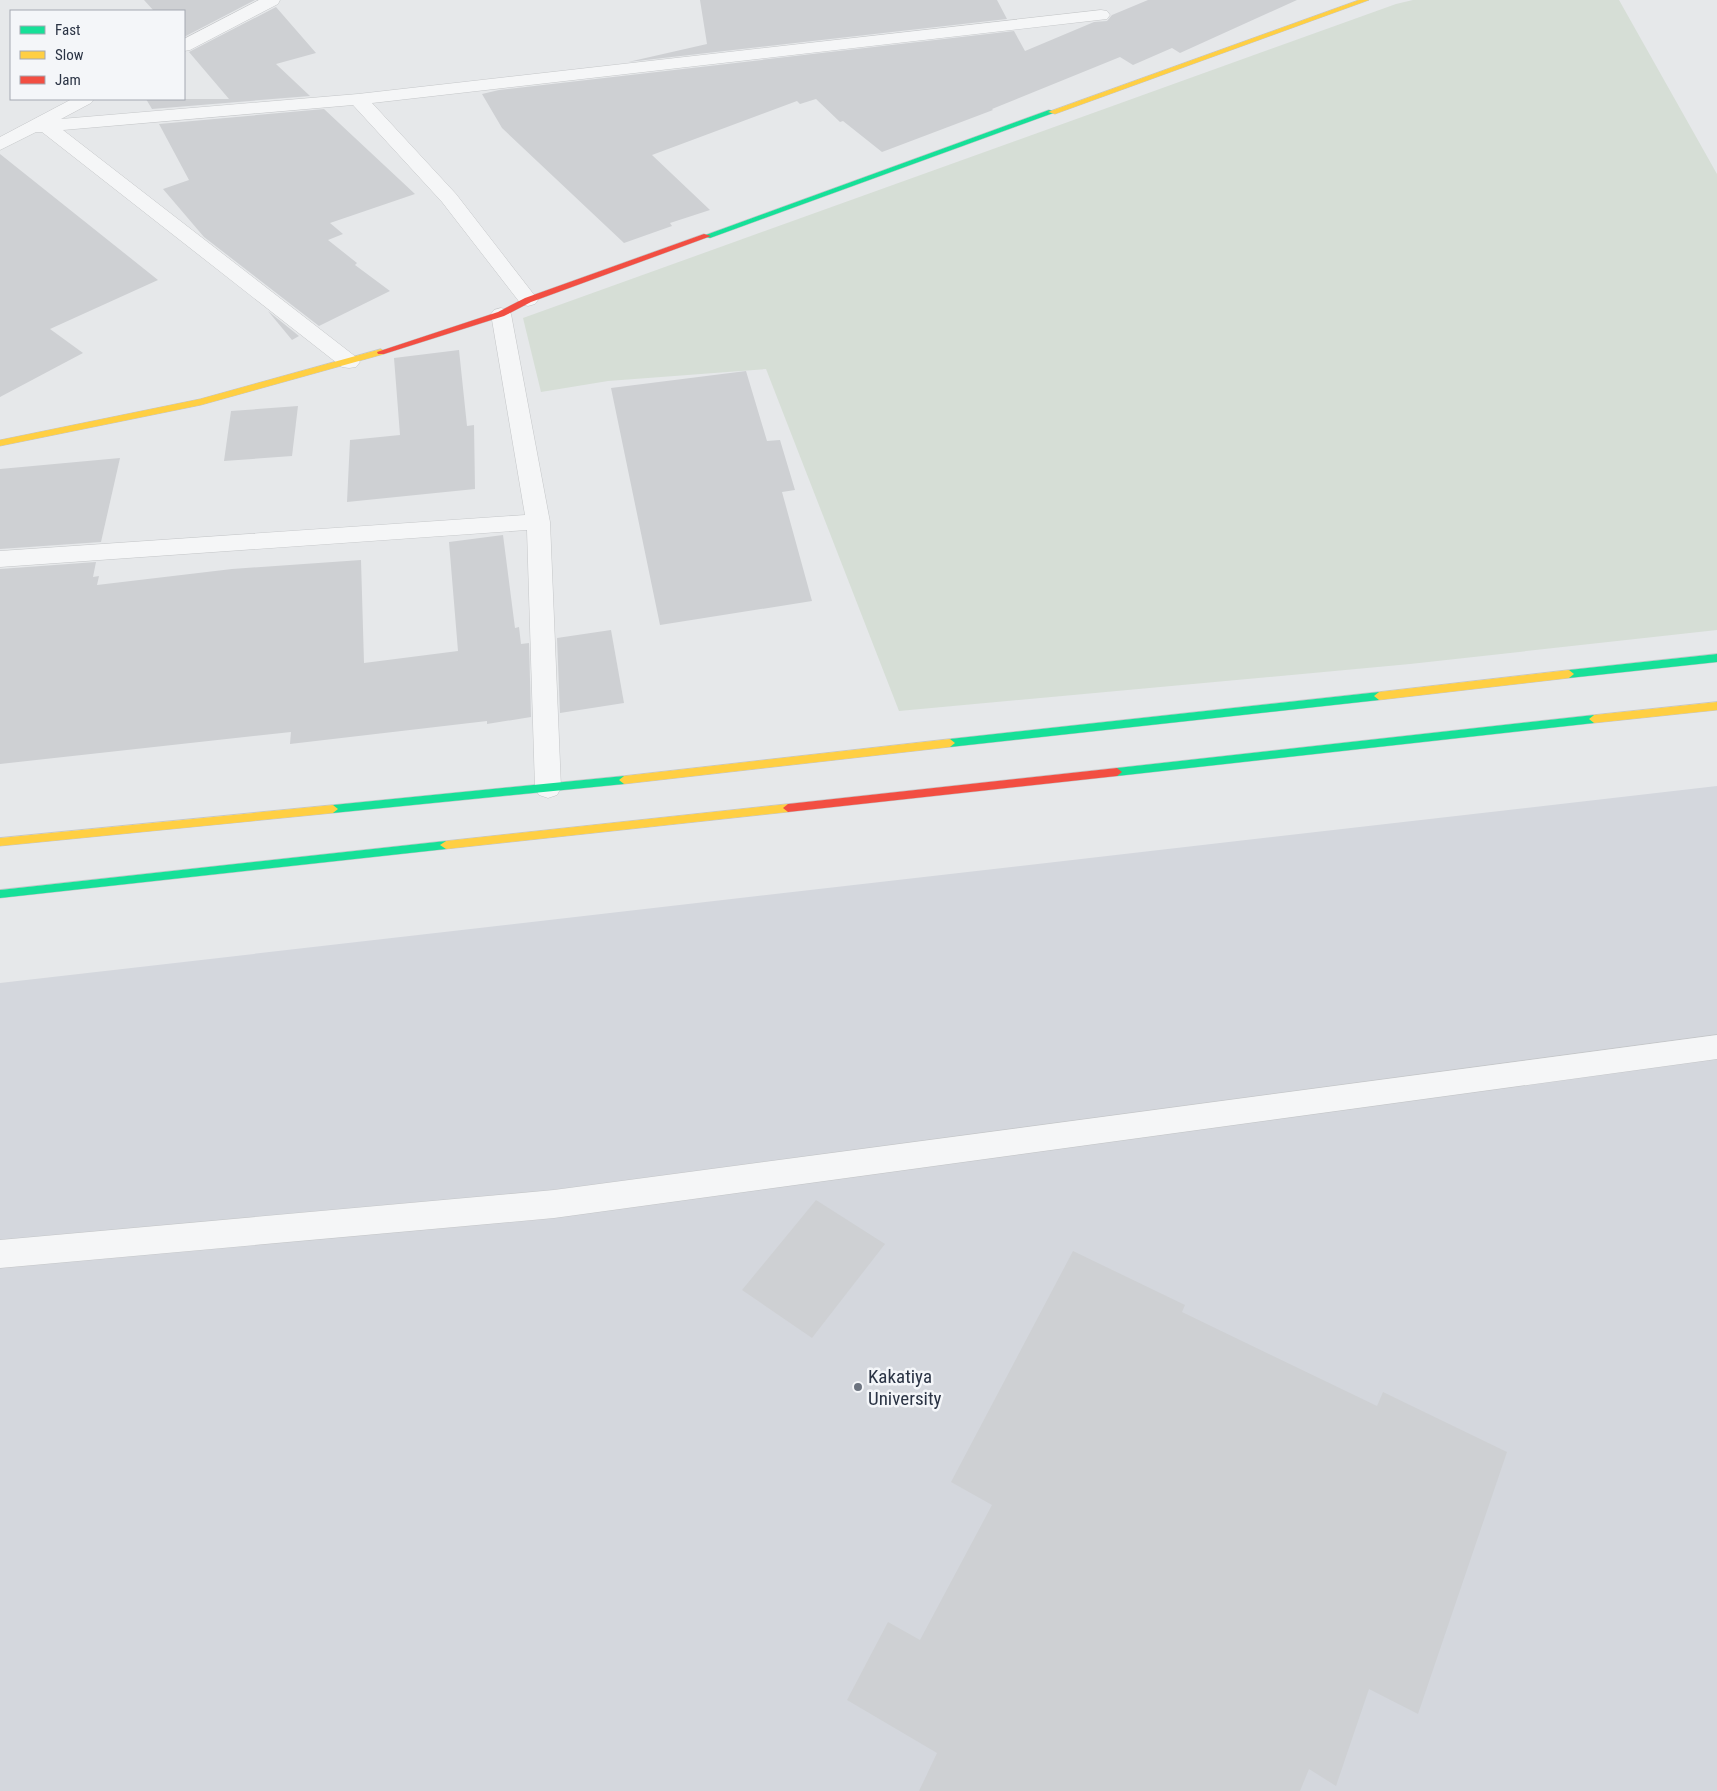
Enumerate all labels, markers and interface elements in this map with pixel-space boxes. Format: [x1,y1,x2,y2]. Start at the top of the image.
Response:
legend [10,10,185,100]
text: Fast [55,21,80,39]
text: Slow [55,46,84,64]
text: Jam [55,71,81,89]
place label: Kakatiya University [868,1365,942,1410]
marker: Kakatiya University [852,1381,864,1393]

